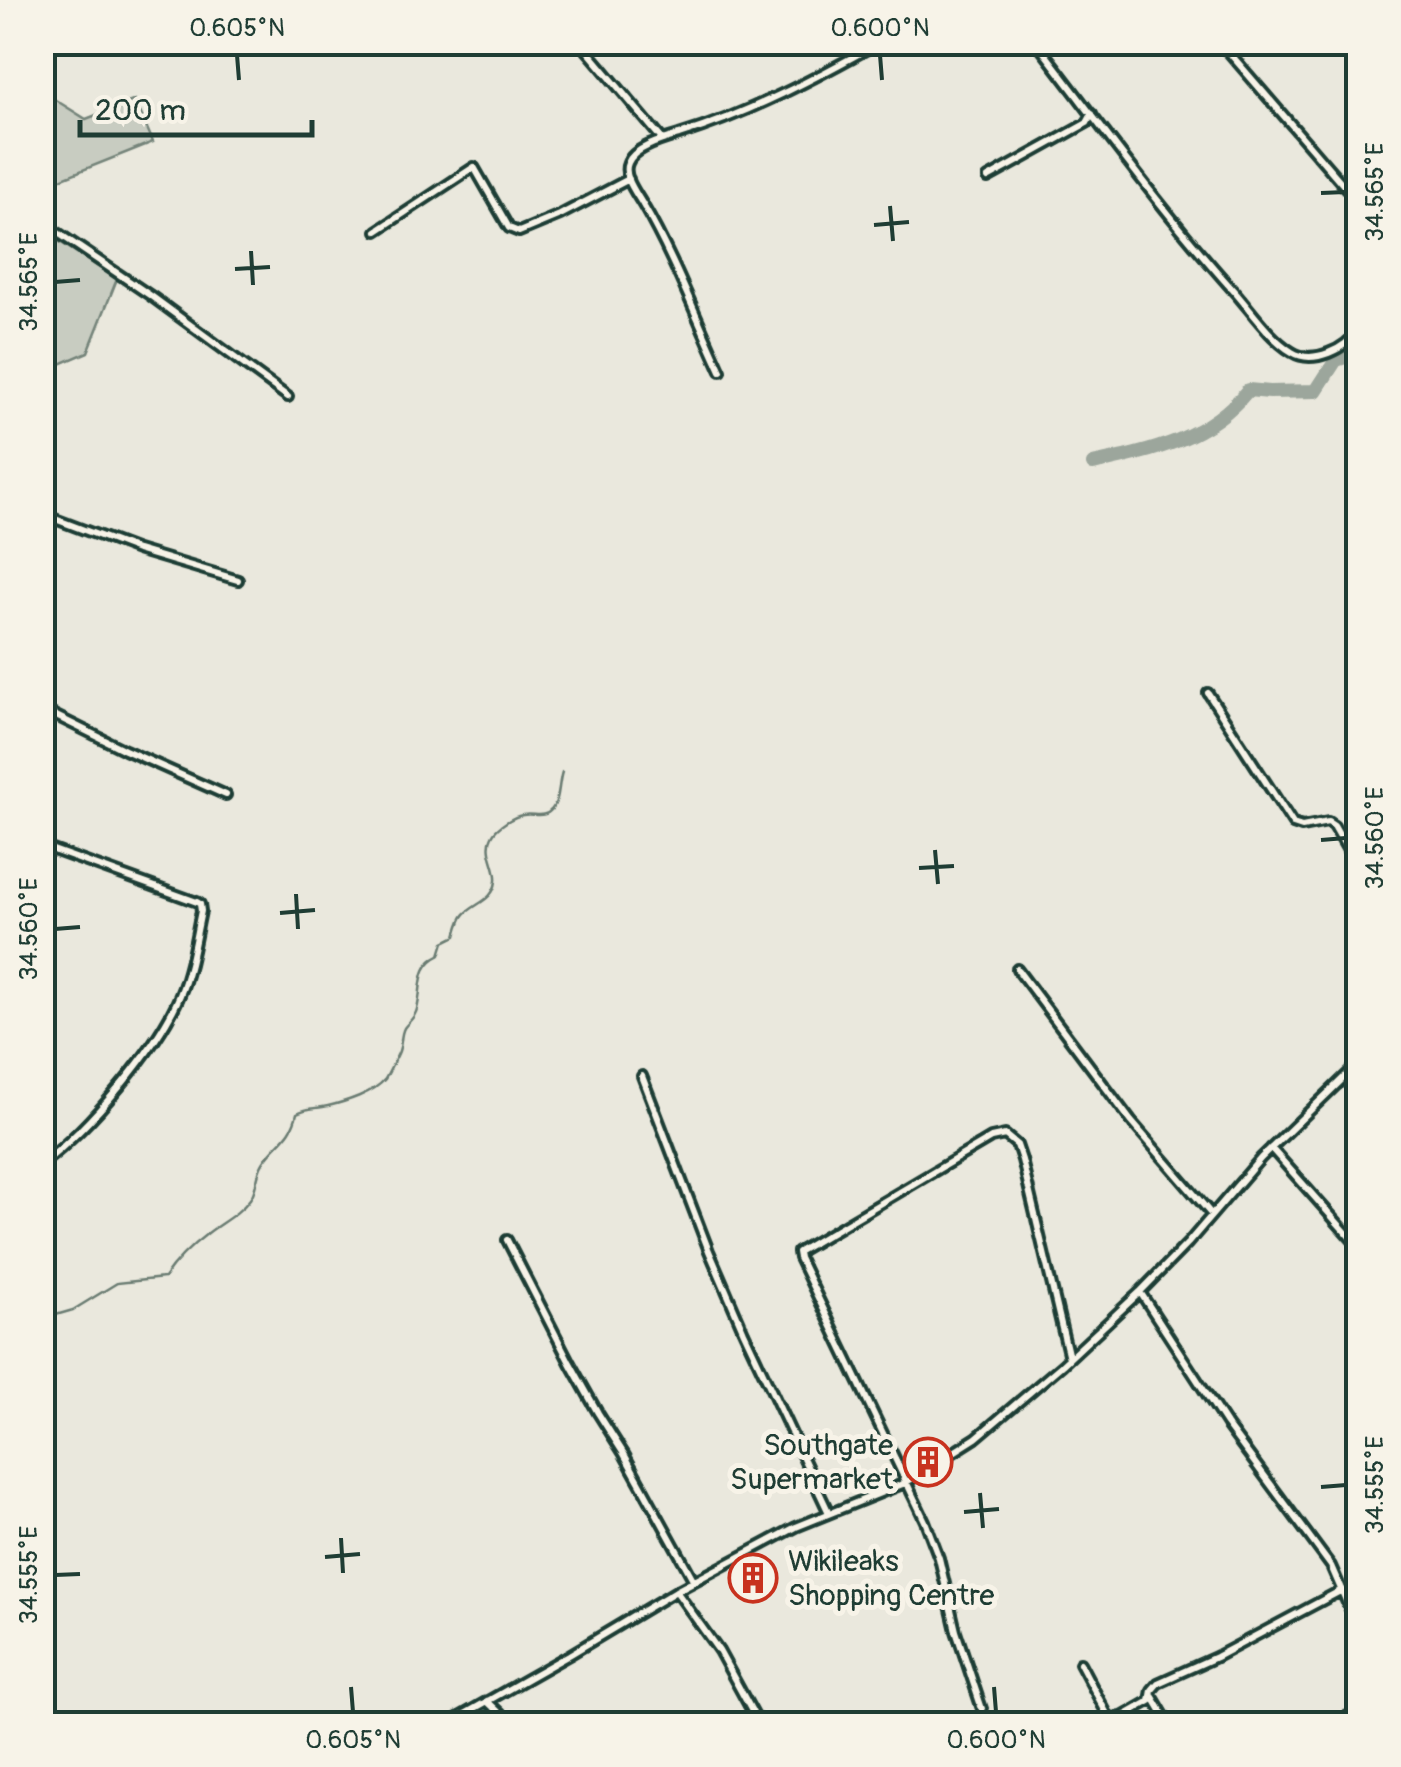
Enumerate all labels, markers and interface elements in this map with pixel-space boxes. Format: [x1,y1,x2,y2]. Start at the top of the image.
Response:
text: 0.605°N [189,13,285,44]
text: 0.600°N [830,13,930,44]
scale bar [80,75,312,137]
text: 200 m [95,92,186,129]
text: 34.565°E [1360,142,1391,242]
text: 34.565°E [14,232,45,332]
text: 34.560°E [1360,786,1391,890]
text: 34.560°E [14,877,45,981]
place label: Southgate Supermarket [730,1427,894,1498]
building icon: Southgate Supermarket [902,1436,954,1488]
text: 34.555°E [1360,1436,1391,1534]
text: 34.555°E [14,1526,45,1624]
place label: Wikileaks Shopping Centre [788,1543,994,1614]
building icon: Wikileaks Shopping Centre [727,1552,779,1604]
text: 0.605°N [305,1725,401,1756]
text: 0.600°N [946,1725,1046,1756]

